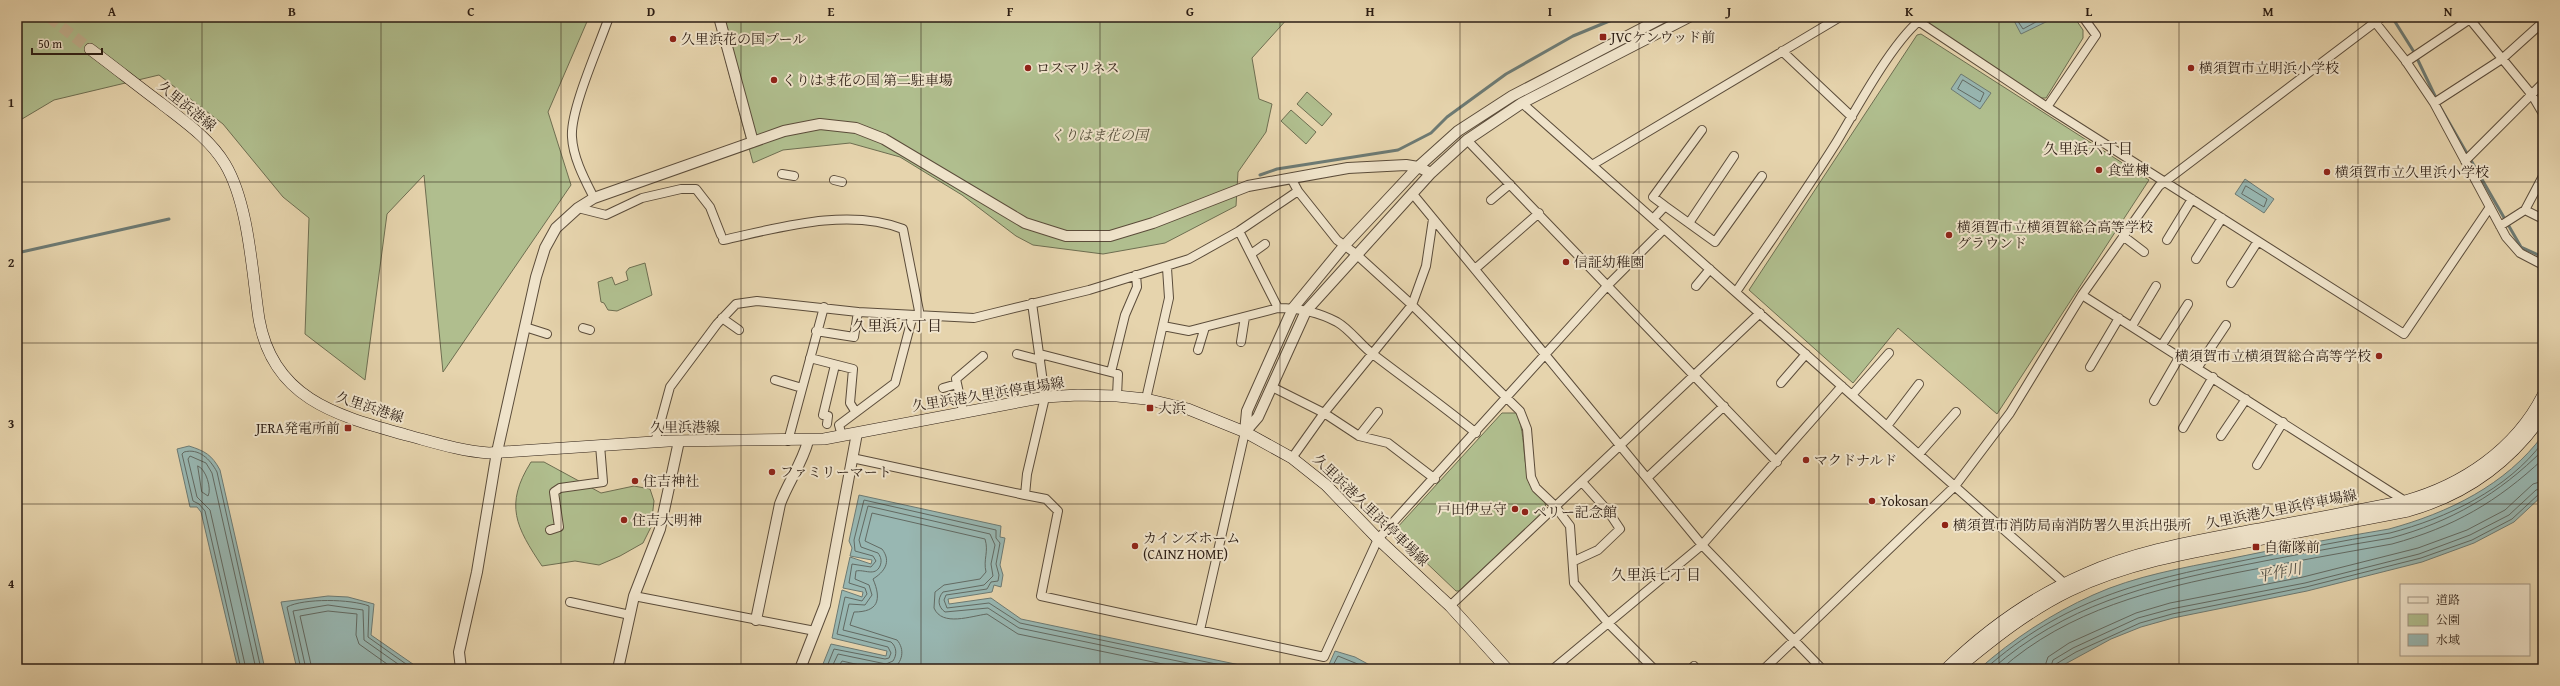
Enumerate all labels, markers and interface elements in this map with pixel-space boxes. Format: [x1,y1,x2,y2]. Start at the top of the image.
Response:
text: A [108,2,117,21]
text: B [288,2,296,21]
text: C [467,2,475,21]
text: D [647,2,655,21]
text: E [828,2,835,21]
text: F [1007,2,1014,21]
text: G [1186,2,1194,21]
text: H [1365,2,1375,21]
text: I [1548,2,1552,21]
text: J [1725,2,1732,21]
text: K [1905,2,1914,21]
text: L [2086,2,2093,21]
text: M [2262,2,2274,21]
text: N [2444,2,2453,21]
place label: JVCケンウッド前 [1609,27,1715,47]
place label: 久里浜花の国プール [681,29,806,49]
scale bar [32,30,102,56]
marker: JVCケンウッド前 [1598,32,1608,42]
marker: 久里浜花の国プール [668,34,678,44]
text: 50 m [38,35,62,52]
place label: ロスマリネス [1036,58,1119,78]
place label: 横須賀市立明浜小学校 [2199,58,2339,78]
marker: ロスマリネス [1023,63,1033,73]
marker: 横須賀市立明浜小学校 [2186,63,2196,73]
place label: くりはま花の国 第二駐車場 [782,70,953,90]
marker: くりはま花の国 第二駐車場 [769,75,779,85]
street label: 久里浜港線 [154,76,220,136]
text: 1 [8,93,14,112]
park label: くりはま花の国 [1050,125,1150,145]
district label: 久里浜六丁目 [2043,138,2133,159]
place label: 食堂棟 [2107,160,2149,180]
place label: 横須賀市立久里浜小学校 [2335,162,2489,182]
marker: 食堂棟 [2094,165,2104,175]
marker: 横須賀市立久里浜小学校 [2322,167,2332,177]
place label: 横須賀市立横須賀総合高等学校 グラウンド [1957,217,2153,253]
marker: 横須賀市立横須賀総合高等学校 グラウンド [1944,230,1954,240]
place label: 信証幼稚園 [1574,252,1644,272]
text: 2 [8,253,15,272]
marker: 信証幼稚園 [1561,257,1571,267]
district label: 久里浜八丁目 [852,315,942,336]
place label: 横須賀市立横須賀総合高等学校 [2175,346,2371,366]
marker: 横須賀市立横須賀総合高等学校 [2374,351,2384,361]
street label: 久里浜港久里浜停車場線 [910,372,1066,416]
street label: 久里浜港線 [334,387,406,427]
place label: 大浜 [1158,398,1186,418]
marker: 大浜 [1145,403,1155,413]
text: 3 [8,414,14,433]
street label: 久里浜港線 [650,416,720,438]
place label: JERA発電所前 [254,418,340,438]
marker: JERA発電所前 [343,423,353,433]
street label: 久里浜港久里浜停車場線 [1309,449,1433,571]
place label: マクドナルド [1814,450,1897,470]
marker: マクドナルド [1801,455,1811,465]
place label: ファミリーマート [780,462,892,482]
marker: ファミリーマート [767,467,777,477]
place label: 住吉神社 [643,471,699,491]
marker: 住吉神社 [630,476,640,486]
street label: 久里浜港久里浜停車場線 [2204,484,2358,534]
place label: Yokosan [1880,491,1929,511]
marker: Yokosan [1867,496,1877,506]
place label: 戸田伊豆守 [1437,499,1507,519]
place label: ペリー記念館 [1533,502,1617,522]
marker: 戸田伊豆守 [1510,504,1520,514]
marker: ペリー記念館 [1520,507,1530,517]
place label: 住吉大明神 [632,510,702,530]
marker: 住吉大明神 [619,515,629,525]
place label: 横須賀市消防局南消防署久里浜出張所 [1953,515,2191,535]
marker: 横須賀市消防局南消防署久里浜出張所 [1940,520,1950,530]
place label: カインズホーム (CAINZ HOME) [1143,528,1240,564]
place label: 自衛隊前 [2264,537,2320,557]
marker: カインズホーム (CAINZ HOME) [1130,541,1140,551]
marker: 自衛隊前 [2251,542,2261,552]
water label: 平作川 [2255,557,2305,587]
district label: 久里浜七丁目 [1611,564,1701,585]
text: 4 [8,574,15,593]
legend [2400,584,2530,656]
text: 道路 [2436,591,2460,608]
text: 公園 [2436,611,2460,628]
text: 水域 [2436,631,2460,648]

